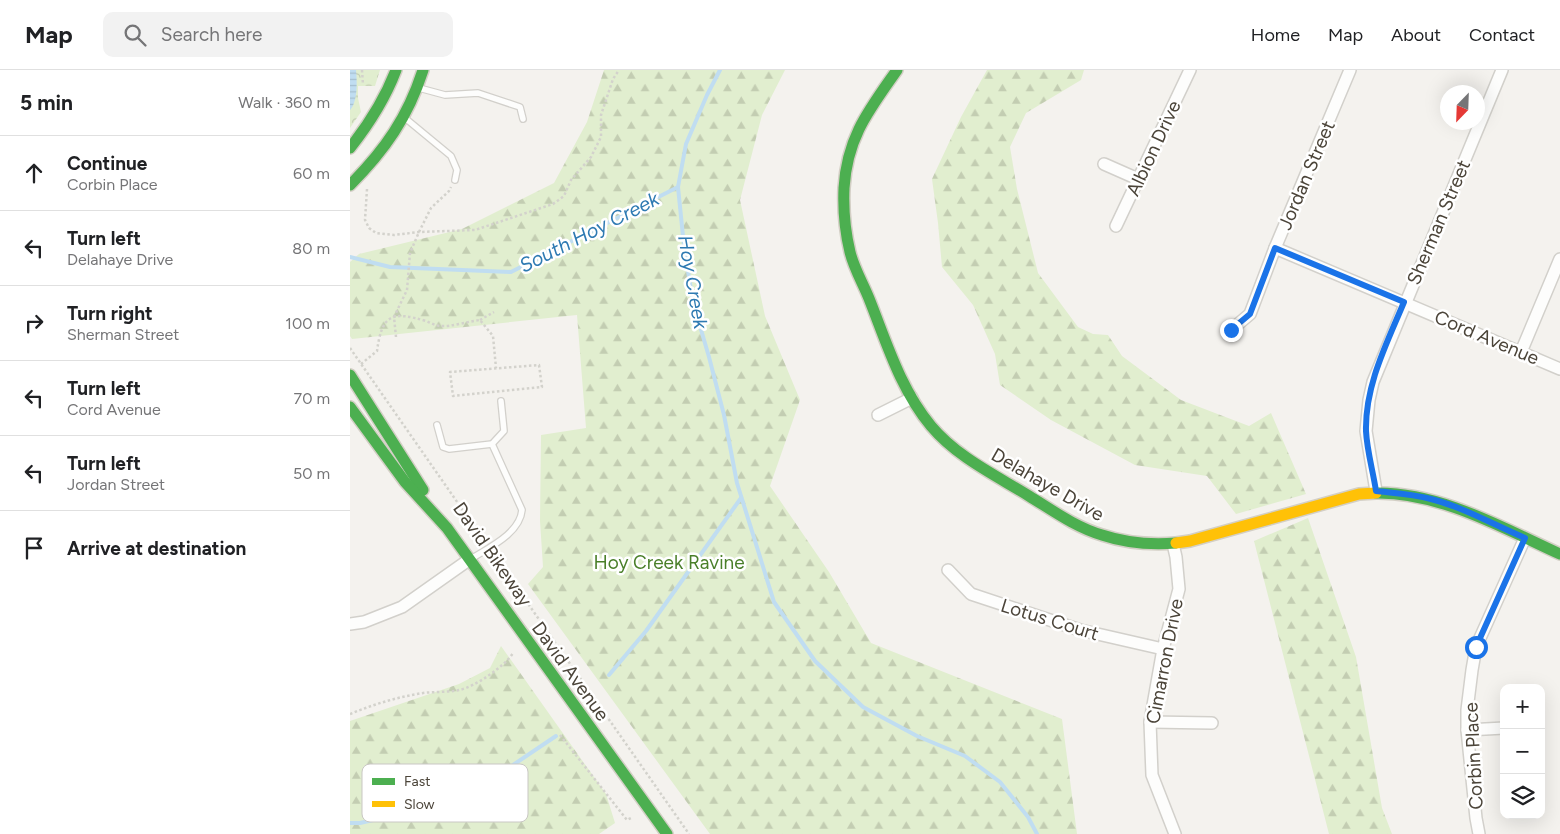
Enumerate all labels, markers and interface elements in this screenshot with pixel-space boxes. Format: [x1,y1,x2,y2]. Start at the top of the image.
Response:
search box [103,12,453,57]
text: Map [25,20,73,49]
icon: search [121,21,149,49]
text: Search here [161,23,262,46]
text: Home [1251,24,1300,46]
text: Map [1328,24,1363,46]
text: About [1391,24,1441,46]
text: Contact [1469,24,1535,46]
north arrow [1440,85,1485,130]
text: 5 min [20,90,73,115]
text: Walk · 360 m [238,93,330,112]
street label: Albion Drive [1121,97,1186,200]
street label: Jordan Street [1273,117,1340,233]
text: Continue [67,152,147,175]
street label: Sherman Street [1402,156,1475,288]
icon: ahead [20,159,48,187]
text: 60 m [293,164,330,183]
text: Corbin Place [67,175,158,194]
water label: South Hoy Creek [515,186,664,278]
text: Turn left [67,227,141,250]
water label: Hoy Creek [673,233,713,332]
icon: left [20,234,48,262]
text: 80 m [292,239,330,258]
text: Delahaye Drive [67,250,173,269]
text: Turn right [67,302,153,325]
street label: Cord Avenue [1431,305,1542,370]
icon: right [20,309,48,337]
text: 100 m [285,314,330,333]
route end [1220,319,1243,342]
text: Sherman Street [67,325,179,344]
text: Turn left [67,377,141,400]
icon: left [20,384,48,412]
text: 70 m [294,389,330,408]
text: Cord Avenue [67,400,161,419]
street label: Delahaye Drive [987,443,1108,526]
text: Turn left [67,452,141,475]
icon: left [20,459,48,487]
text: 50 m [293,464,330,483]
text: Jordan Street [67,475,165,494]
street label: David Bikeway [448,498,537,611]
icon: arrive [20,534,48,562]
text: Arrive at destination [67,537,246,560]
park label: Hoy Creek Ravine [593,551,745,574]
street label: Lotus Court [998,594,1102,645]
street label: Cimarron Drive [1141,597,1188,726]
street label: David Avenue [527,617,614,725]
route start [1465,636,1488,659]
map controls [1500,684,1545,819]
button: + [1500,684,1545,729]
street label: Corbin Place [1459,702,1488,810]
button: − [1500,729,1545,774]
legend [362,764,528,822]
text: Fast [404,773,430,790]
button: layers [1500,774,1545,819]
text: Slow [404,796,435,813]

